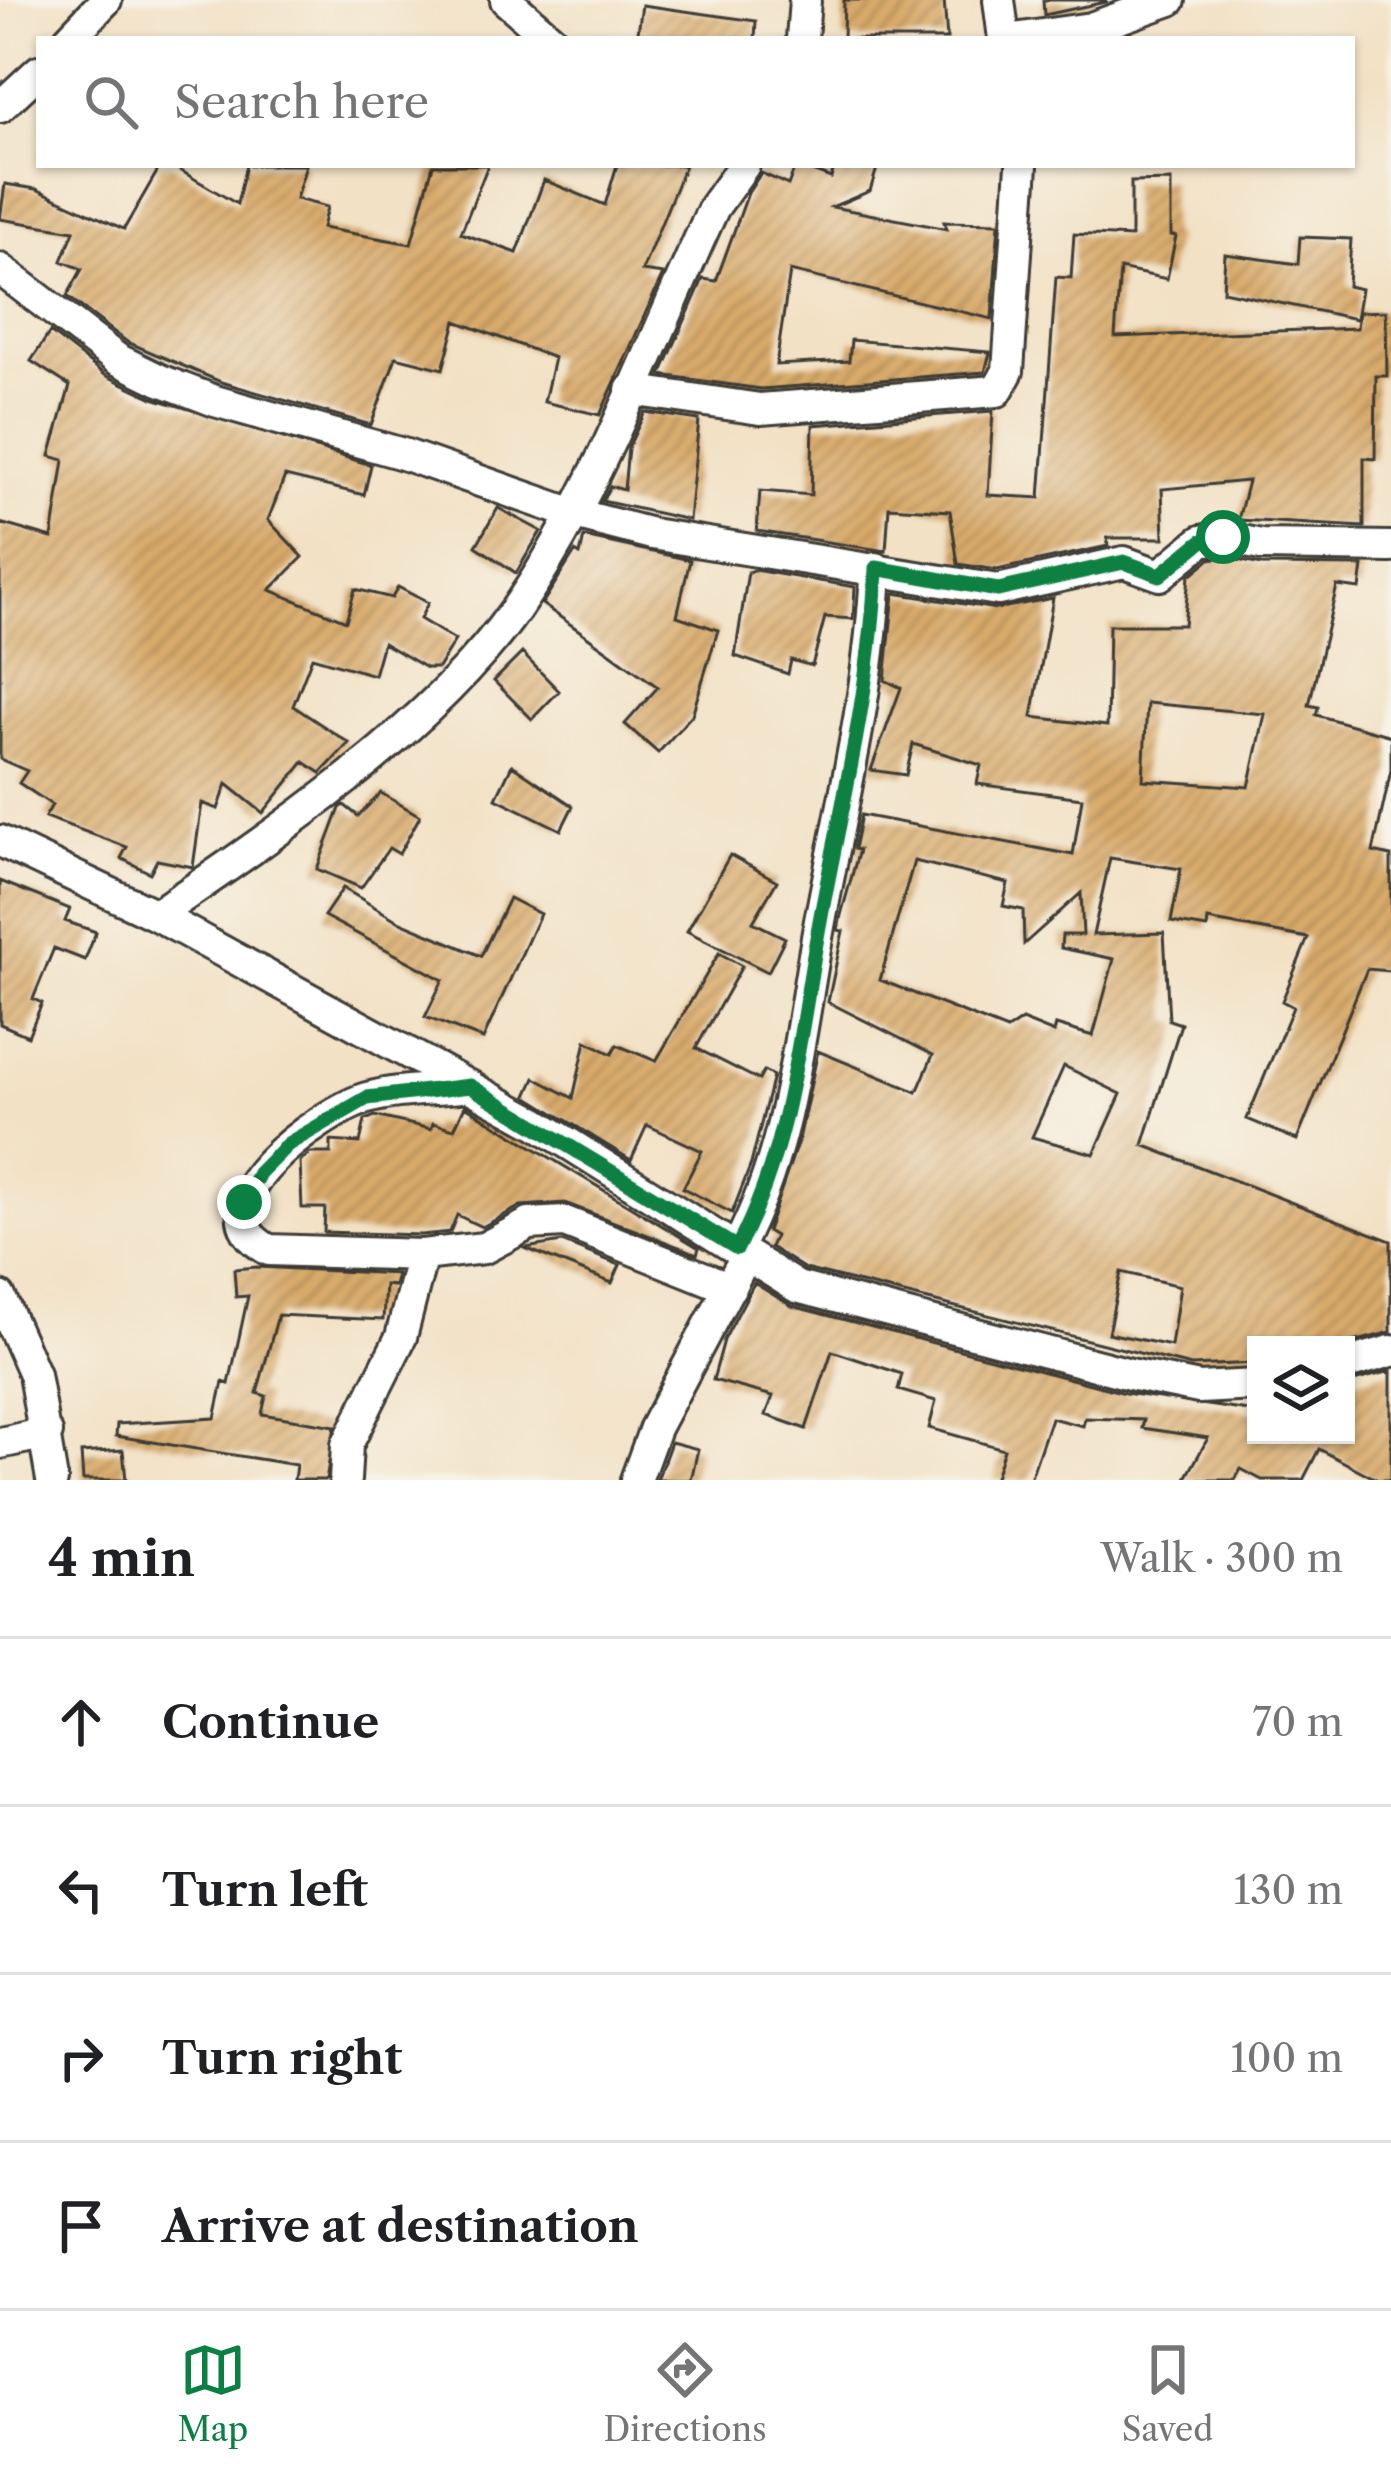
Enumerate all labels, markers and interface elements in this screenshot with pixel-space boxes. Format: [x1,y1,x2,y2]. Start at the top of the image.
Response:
search box [36,36,1355,168]
icon: search [78,69,144,135]
text: Search here [174,74,429,130]
route start [1196,510,1250,564]
route end [217,1175,271,1229]
map controls [1247,1336,1355,1444]
button: layers [1247,1336,1355,1444]
text: 4 min [48,1527,195,1589]
text: Walk · 300 m [1100,1534,1343,1582]
icon: ahead [48,1689,114,1755]
text: Continue [162,1694,379,1750]
text: 70 m [1252,1698,1343,1746]
icon: left [48,1857,114,1923]
text: Turn left [162,1862,368,1918]
text: 130 m [1234,1866,1343,1914]
icon: right [48,2025,114,2091]
text: Turn right [162,2030,402,2086]
text: 100 m [1230,2034,1343,2082]
icon: arrive [48,2193,114,2259]
text: Arrive at destination [162,2198,639,2254]
tab: Map [178,2337,248,2450]
tab: Directions [604,2337,767,2450]
tab: Saved [1122,2337,1213,2450]

